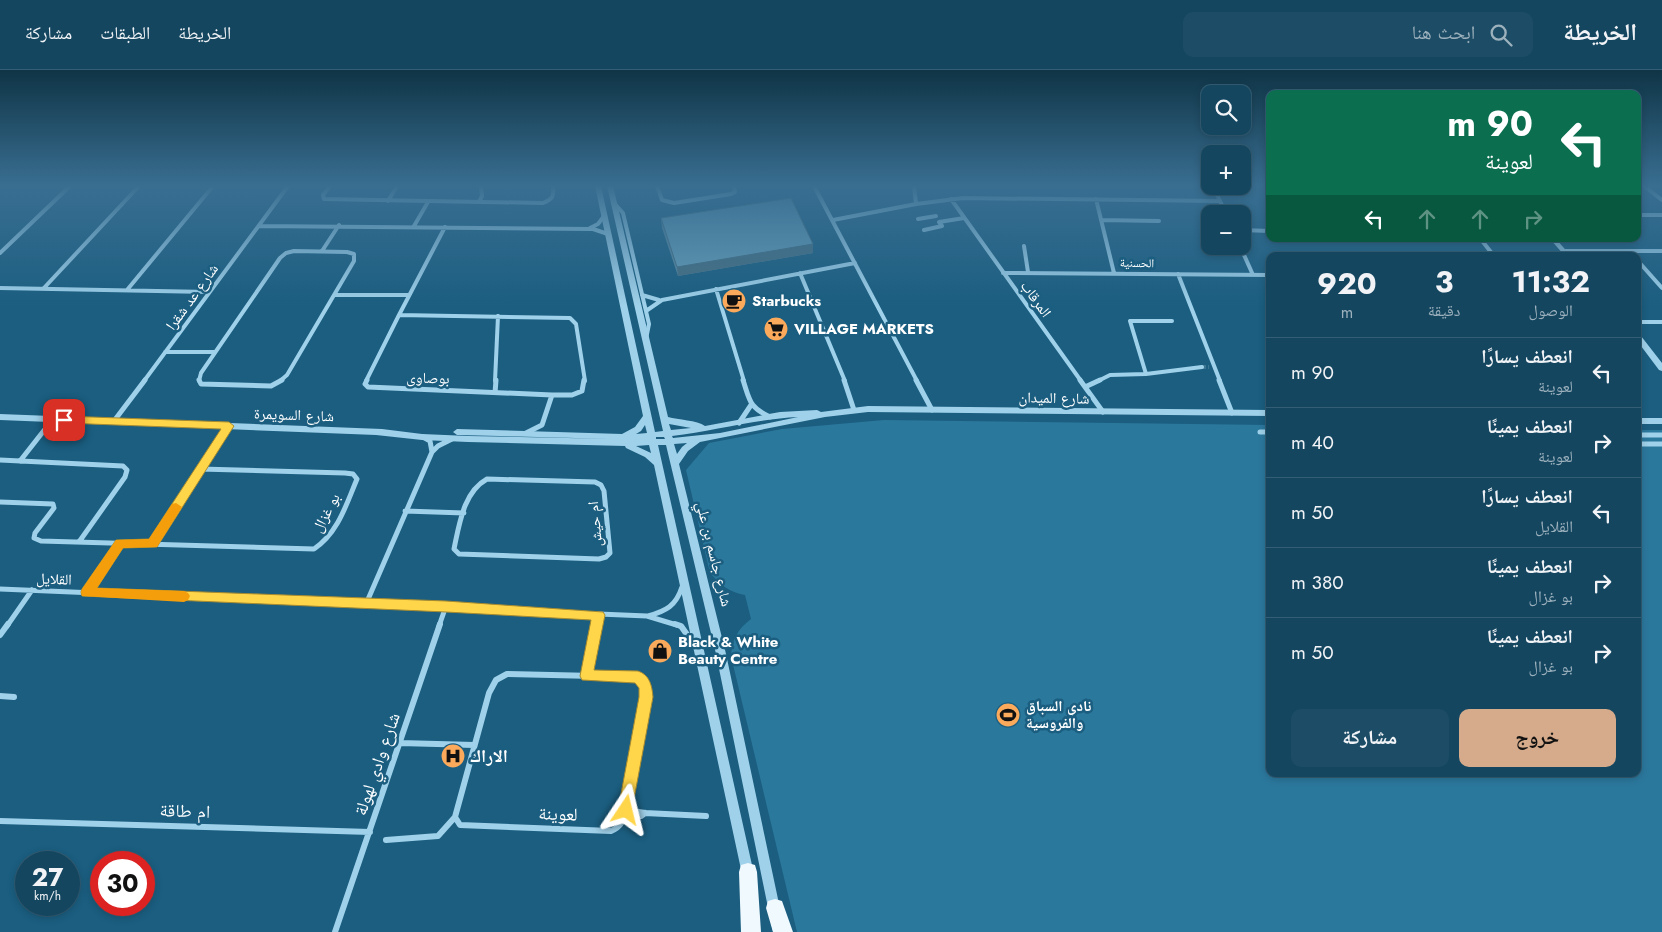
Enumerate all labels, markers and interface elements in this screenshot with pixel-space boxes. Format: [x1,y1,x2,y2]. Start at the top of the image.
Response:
search box [1183,12,1533,57]
text: الخريطة [1563,14,1637,49]
text: ابحث هنا [1412,19,1475,46]
text: مشاركة [25,20,72,46]
text: الطبقات [100,20,150,46]
text: الخريطة [178,20,231,46]
icon: search [1487,21,1515,49]
map controls [1201,85,1251,255]
button: search [1201,85,1251,135]
text: 90 m [1447,99,1533,149]
icon: left [1551,110,1616,175]
button: + [1201,145,1251,195]
text: لعوينة [1485,145,1533,177]
button: − [1201,205,1251,255]
icon: left [1360,205,1388,233]
icon: ahead [1413,205,1441,233]
icon: ahead [1466,205,1494,233]
icon: right [1519,205,1547,233]
street label: الحسنية [1120,254,1155,272]
street label: شارع عد شقرا [160,259,224,335]
text: 3 [1435,260,1453,303]
text: 11:32 [1511,260,1590,303]
text: 920 [1317,262,1377,305]
street label: المرقاب [1015,276,1057,322]
cafe icon: Starbucks [721,288,747,314]
place label: Starbucks [752,290,821,312]
text: دقيقة [1428,299,1460,322]
text: الوصول [1529,299,1573,322]
text: m [1341,301,1353,324]
supermarket icon: VILLAGE MARKETS [763,316,789,342]
place label: VILLAGE MARKETS [793,318,934,340]
text: انعطف يسارًا [1481,343,1573,370]
text: 90 m [1291,359,1334,386]
icon: left [1588,359,1616,387]
street label: بوصاوى [406,366,450,390]
text: لعوينة [1538,375,1573,398]
street label: شارع الميدان [1018,386,1090,410]
pin [43,399,85,441]
street label: شارع السويمرة [254,403,335,427]
icon: arrive [50,406,78,434]
text: انعطف يمينًا [1487,413,1573,440]
text: 40 m [1291,429,1334,456]
icon: right [1588,429,1616,457]
text: لعوينة [1538,445,1573,468]
text: انعطف يسارًا [1481,483,1573,510]
street label: بو غزال [306,489,346,537]
street label: شارع جاسم بن علي [690,499,738,609]
text: 50 m [1291,499,1334,526]
icon: left [1588,499,1616,527]
street label: ام حيش [582,500,608,548]
text: القلايل [1535,515,1573,538]
text: انعطف يمينًا [1487,553,1573,580]
street label: القلايل [36,567,72,591]
text: 380 m [1291,569,1344,596]
icon: right [1588,569,1616,597]
text: بو غزال [1528,585,1573,608]
text: انعطف يمينًا [1487,623,1573,650]
place label: Black & White Beauty Centre [678,631,779,670]
shop icon: Black & White Beauty Centre [647,638,673,664]
text: 50 m [1291,639,1334,666]
icon: right [1588,639,1616,667]
text: بو غزال [1528,655,1573,678]
place label: نادي السباق والفروسية [1026,695,1091,734]
sports icon: نادي السباق والفروسية [995,702,1021,728]
street label: شارع وادي لهولة [347,709,408,819]
button: مشاركة [1291,709,1449,767]
button: خروج [1459,709,1616,767]
hospital icon: الاراك [440,743,466,769]
place label: الاراك [470,743,508,769]
position arrow [599,783,651,835]
street label: ام طاقة [159,797,211,825]
street label: لعوينة [538,800,578,828]
speed limit sign: 30 [90,851,155,916]
text: 27 [32,859,63,895]
text: km/h [34,887,61,905]

